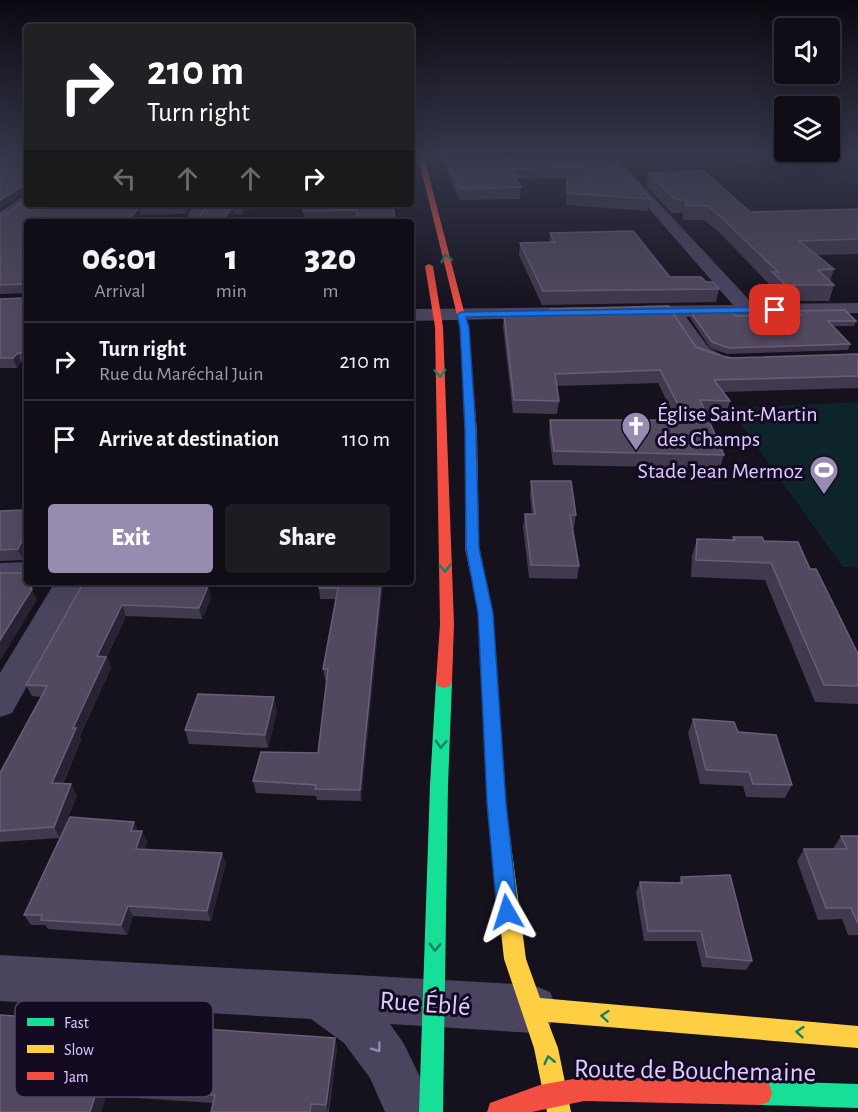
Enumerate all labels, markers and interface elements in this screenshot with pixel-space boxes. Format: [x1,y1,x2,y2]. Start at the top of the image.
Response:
map controls [774,18,840,162]
button: sound [774,18,840,84]
icon: right [48,48,126,126]
text: 210 m [147,50,244,92]
button: layers [774,96,840,162]
text: Turn right [147,99,250,126]
icon: left [108,162,141,195]
icon: ahead [171,162,204,195]
icon: ahead [234,162,267,195]
icon: right [297,162,330,195]
text: 06:01 [82,240,158,276]
text: 1 [225,240,238,276]
text: 320 [305,240,356,276]
one-way arrow [441,253,454,263]
text: Arrival [94,281,146,301]
text: min [216,281,247,301]
text: m [322,281,338,301]
pin [749,284,800,335]
icon: arrive [758,293,791,326]
text: Turn right [99,338,186,360]
icon: right [48,345,81,378]
text: 210 m [340,350,390,372]
text: Rue du Maréchal Juin [99,364,263,384]
one-way arrow [434,368,446,377]
place label: Église Saint-Martin des Champs [657,402,818,450]
church icon: Église Saint-Martin des Champs [620,410,652,452]
icon: arrive [48,423,81,456]
text: Arrive at destination [99,428,279,450]
text: 110 m [342,428,390,450]
sports icon: Stade Jean Mermoz [808,454,840,496]
place label: Stade Jean Mermoz [638,460,803,482]
button: Exit [48,504,213,573]
button: Share [225,504,390,573]
one-way arrow [439,563,452,572]
one-way arrow [435,740,448,749]
position arrow [475,880,539,944]
one-way arrow [428,942,441,951]
street label: Rue Éblé [379,984,472,1020]
legend [15,1001,213,1097]
one-way arrow [601,1010,610,1023]
text: Fast [64,1015,89,1031]
one-way arrow [795,1026,804,1039]
one-way arrow [370,1041,381,1052]
text: Slow [64,1042,94,1058]
one-way arrow [543,1055,556,1065]
street label: Route de Bouchemaine [574,1055,816,1086]
text: Jam [64,1069,89,1085]

